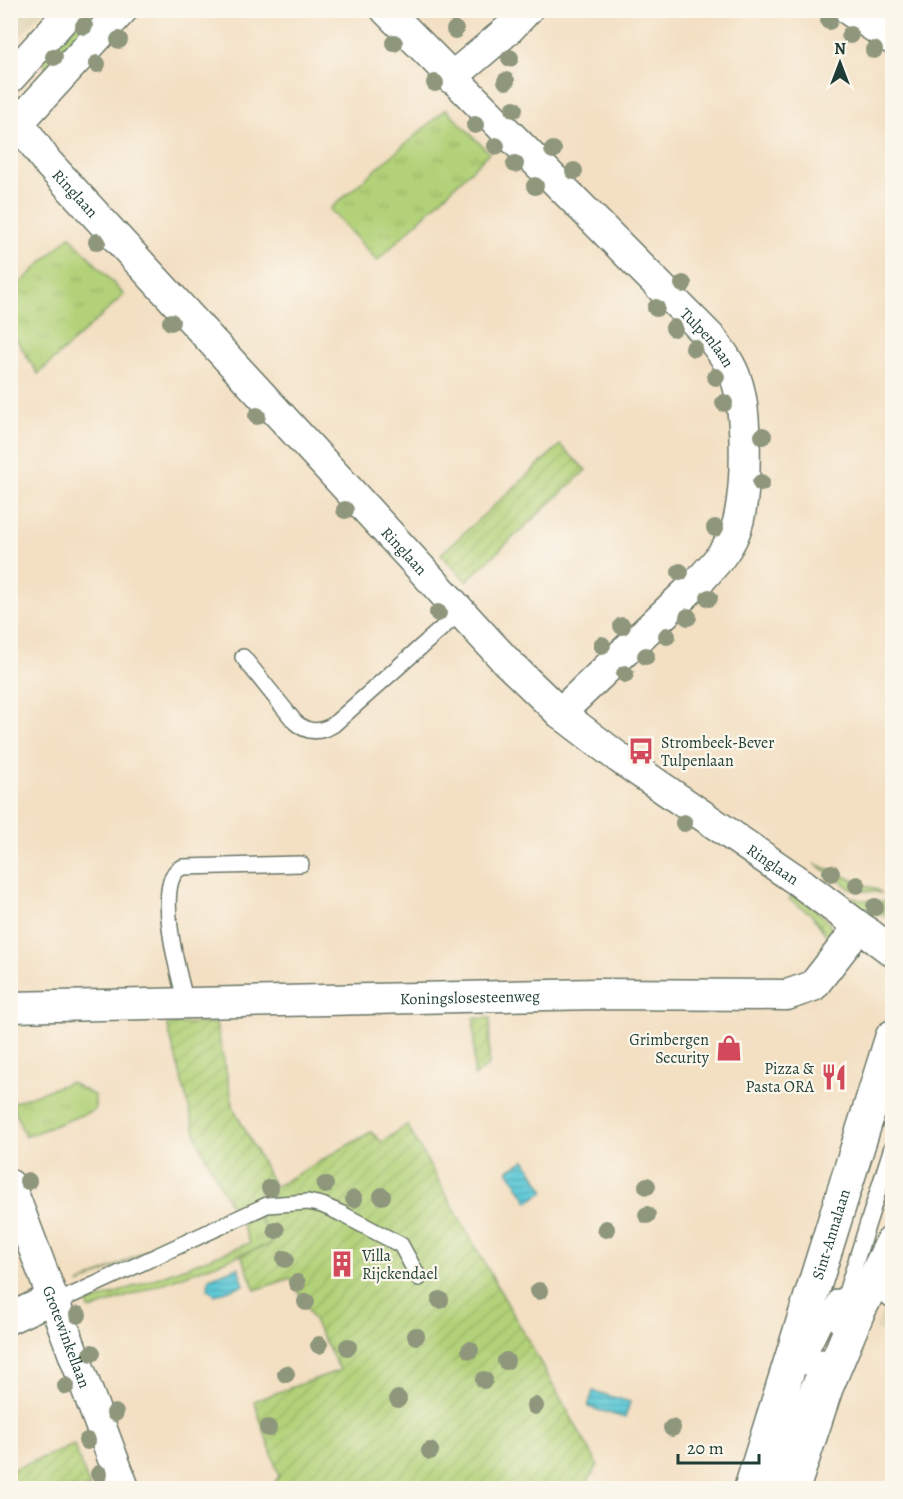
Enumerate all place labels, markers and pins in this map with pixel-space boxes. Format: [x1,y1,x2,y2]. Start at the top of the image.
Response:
place label: Strombeek-Bever Tulpenlaan [661,732,774,772]
bus stop icon: Strombeek-Bever Tulpenlaan [626,736,656,766]
place label: Grimbergen Security [629,1029,710,1069]
shop icon: Grimbergen Security [714,1033,744,1063]
place label: Pizza & Pasta ORA [746,1058,815,1098]
restaurant icon: Pizza & Pasta ORA [819,1062,849,1092]
place label: Villa Rijckendael [361,1245,438,1285]
building icon: Villa Rijckendael [327,1249,357,1279]

